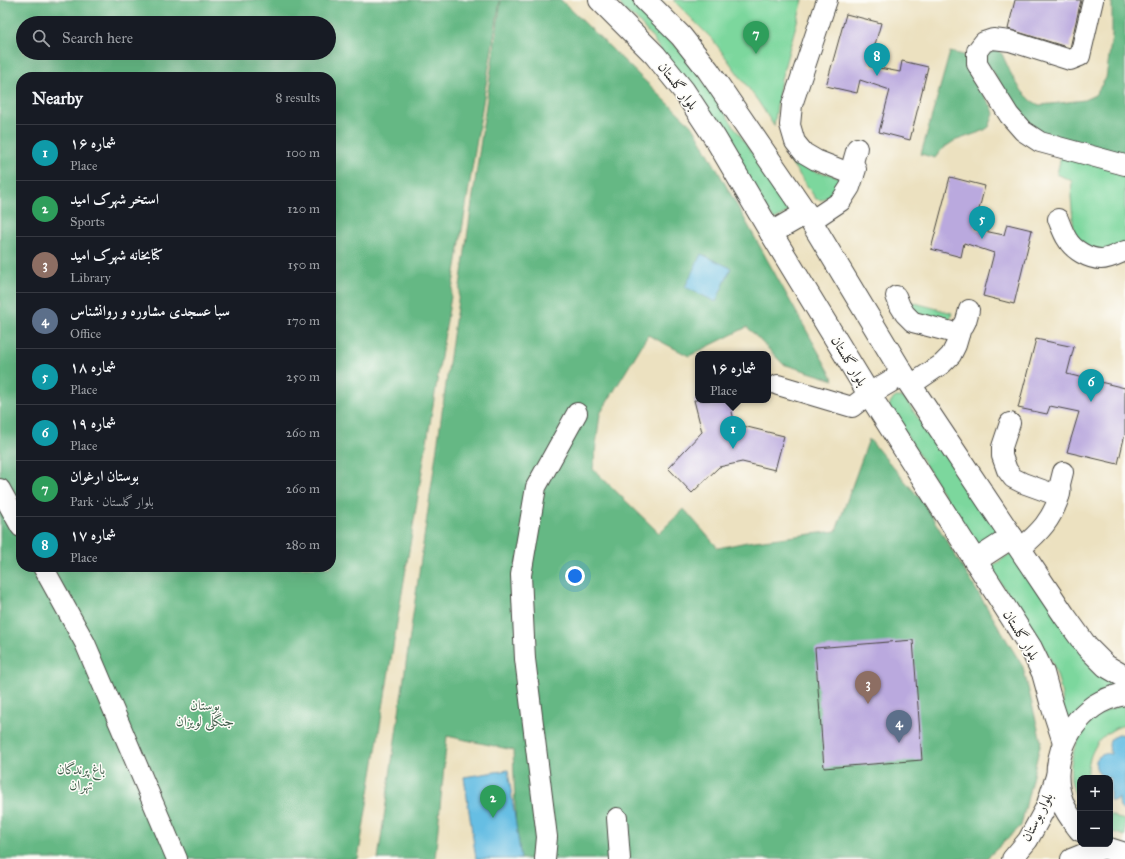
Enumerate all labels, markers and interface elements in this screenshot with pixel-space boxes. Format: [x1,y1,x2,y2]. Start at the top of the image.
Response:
search box [16,16,336,60]
pin: 7 [743,21,769,54]
icon: search [30,27,52,49]
text: Search here [62,29,133,47]
pin: 8 [864,43,890,76]
street label: بلوار گلستان [654,59,702,114]
text: Nearby [32,88,83,109]
text: 8 results [276,90,320,106]
text: شماره ۱۶ [70,134,116,152]
text: 1 [42,145,48,161]
text: 100 m [286,145,320,161]
text: Place [70,158,97,174]
text: استخر شهرک امید [70,190,159,208]
text: 2 [42,201,48,217]
text: 120 m [287,201,320,217]
pin: 5 [969,206,995,239]
text: Sports [70,214,105,230]
text: کتابخانه شهرک امید [70,246,163,264]
text: 3 [42,257,48,273]
text: 150 m [288,257,320,273]
text: Library [70,270,111,286]
text: سبا عسجدی مشاوره و روانشناس [70,302,230,320]
text: 4 [41,313,49,329]
text: 170 m [287,313,320,329]
text: Office [70,326,101,342]
street label: بلوار گلستان [827,333,871,390]
popup [695,351,771,403]
text: شماره ۱۸ [70,358,116,376]
text: شماره ۱۶ [710,359,756,377]
text: 5 [42,369,48,385]
text: 250 m [286,369,320,385]
pin: 6 [1078,369,1104,402]
text: Place [70,382,97,398]
text: Place [710,383,737,399]
text: شماره ۱۹ [70,414,116,432]
pin: 1 [720,416,746,449]
text: 6 [42,425,48,441]
text: 260 m [286,425,320,441]
text: Place [70,438,97,454]
text: بوستان ارغوان [70,467,139,485]
text: 7 [42,481,48,497]
text: 260 m [286,481,320,497]
text: Park · بلوار گلستان [70,494,154,510]
text: شماره ۱۷ [70,526,116,544]
text: 8 [42,537,48,553]
text: 280 m [285,537,320,553]
text: Place [70,550,97,566]
your location [565,566,585,586]
street label: بلوار گلستان [999,607,1043,664]
pin: 3 [855,671,881,704]
park label: بوستان جنگلی لویزان [176,697,234,731]
pin: 4 [886,710,912,743]
park label: باغ پرندگان تهران [57,761,105,795]
map controls [1077,775,1113,847]
button: + [1077,775,1113,811]
pin: 2 [480,785,506,818]
street label: بلوار بوستان [1018,790,1057,844]
button: − [1077,811,1113,847]

